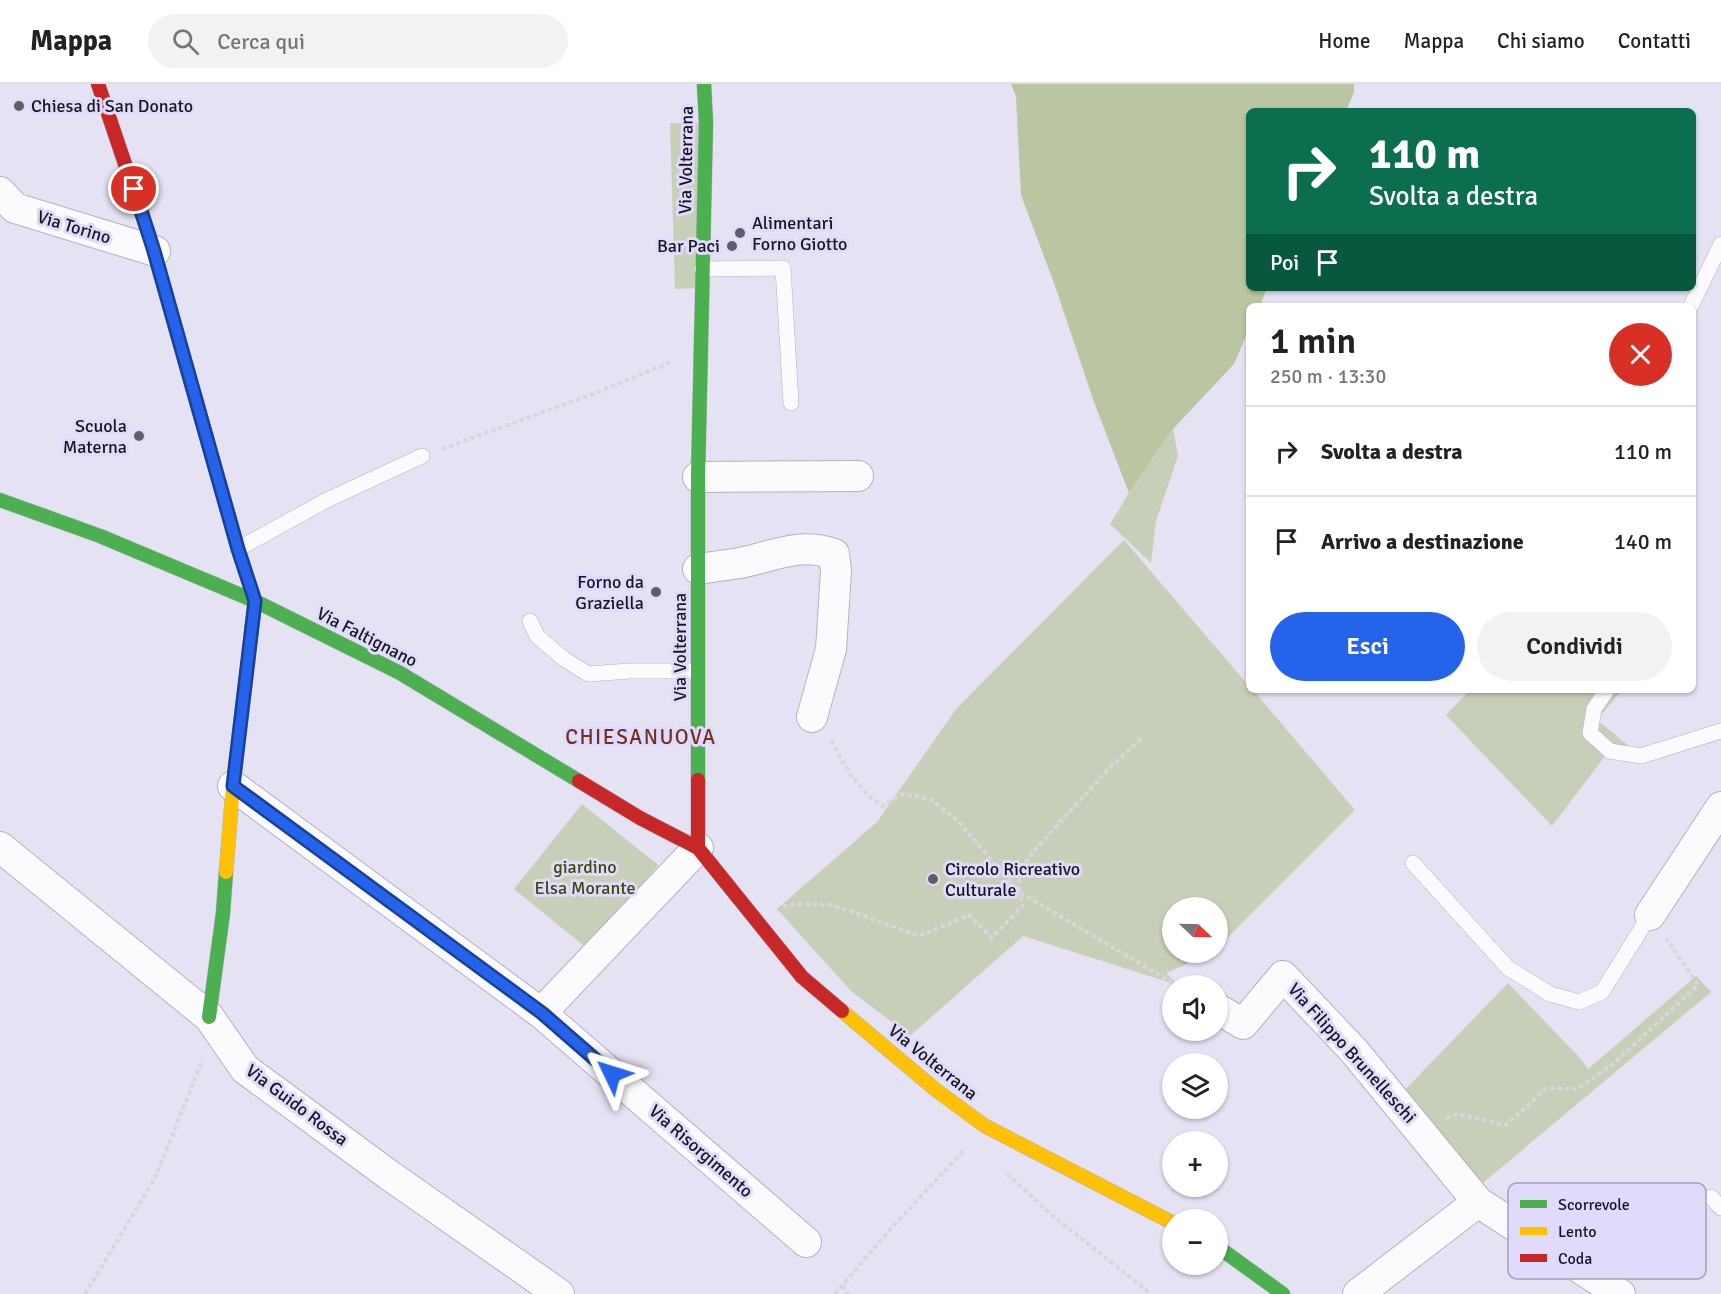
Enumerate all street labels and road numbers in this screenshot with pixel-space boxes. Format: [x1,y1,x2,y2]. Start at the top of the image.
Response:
street label: Via Volterrana [674,106,698,214]
street label: Via Torino [34,205,114,249]
street label: Via Volterrana [669,593,691,701]
street label: Via Faltignano [313,602,421,672]
street label: Via Filippo Brunelleschi [1283,978,1421,1128]
street label: Via Volterrana [884,1019,982,1105]
street label: Via Guido Rossa [242,1059,352,1151]
street label: Via Risorgimento [644,1100,758,1202]

